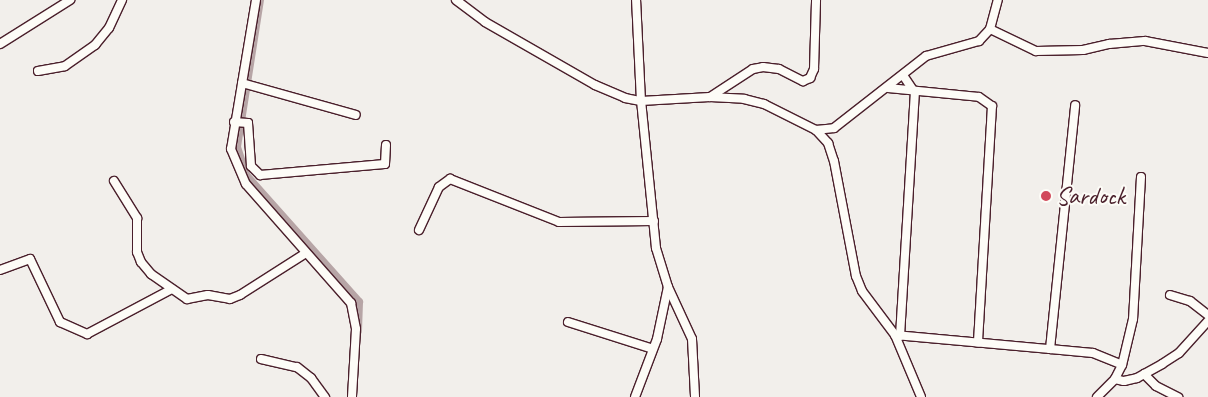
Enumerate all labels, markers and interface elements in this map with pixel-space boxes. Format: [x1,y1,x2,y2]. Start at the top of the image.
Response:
place label: Sardock [1056,181,1125,211]
marker: Sardock [1040,190,1052,202]

